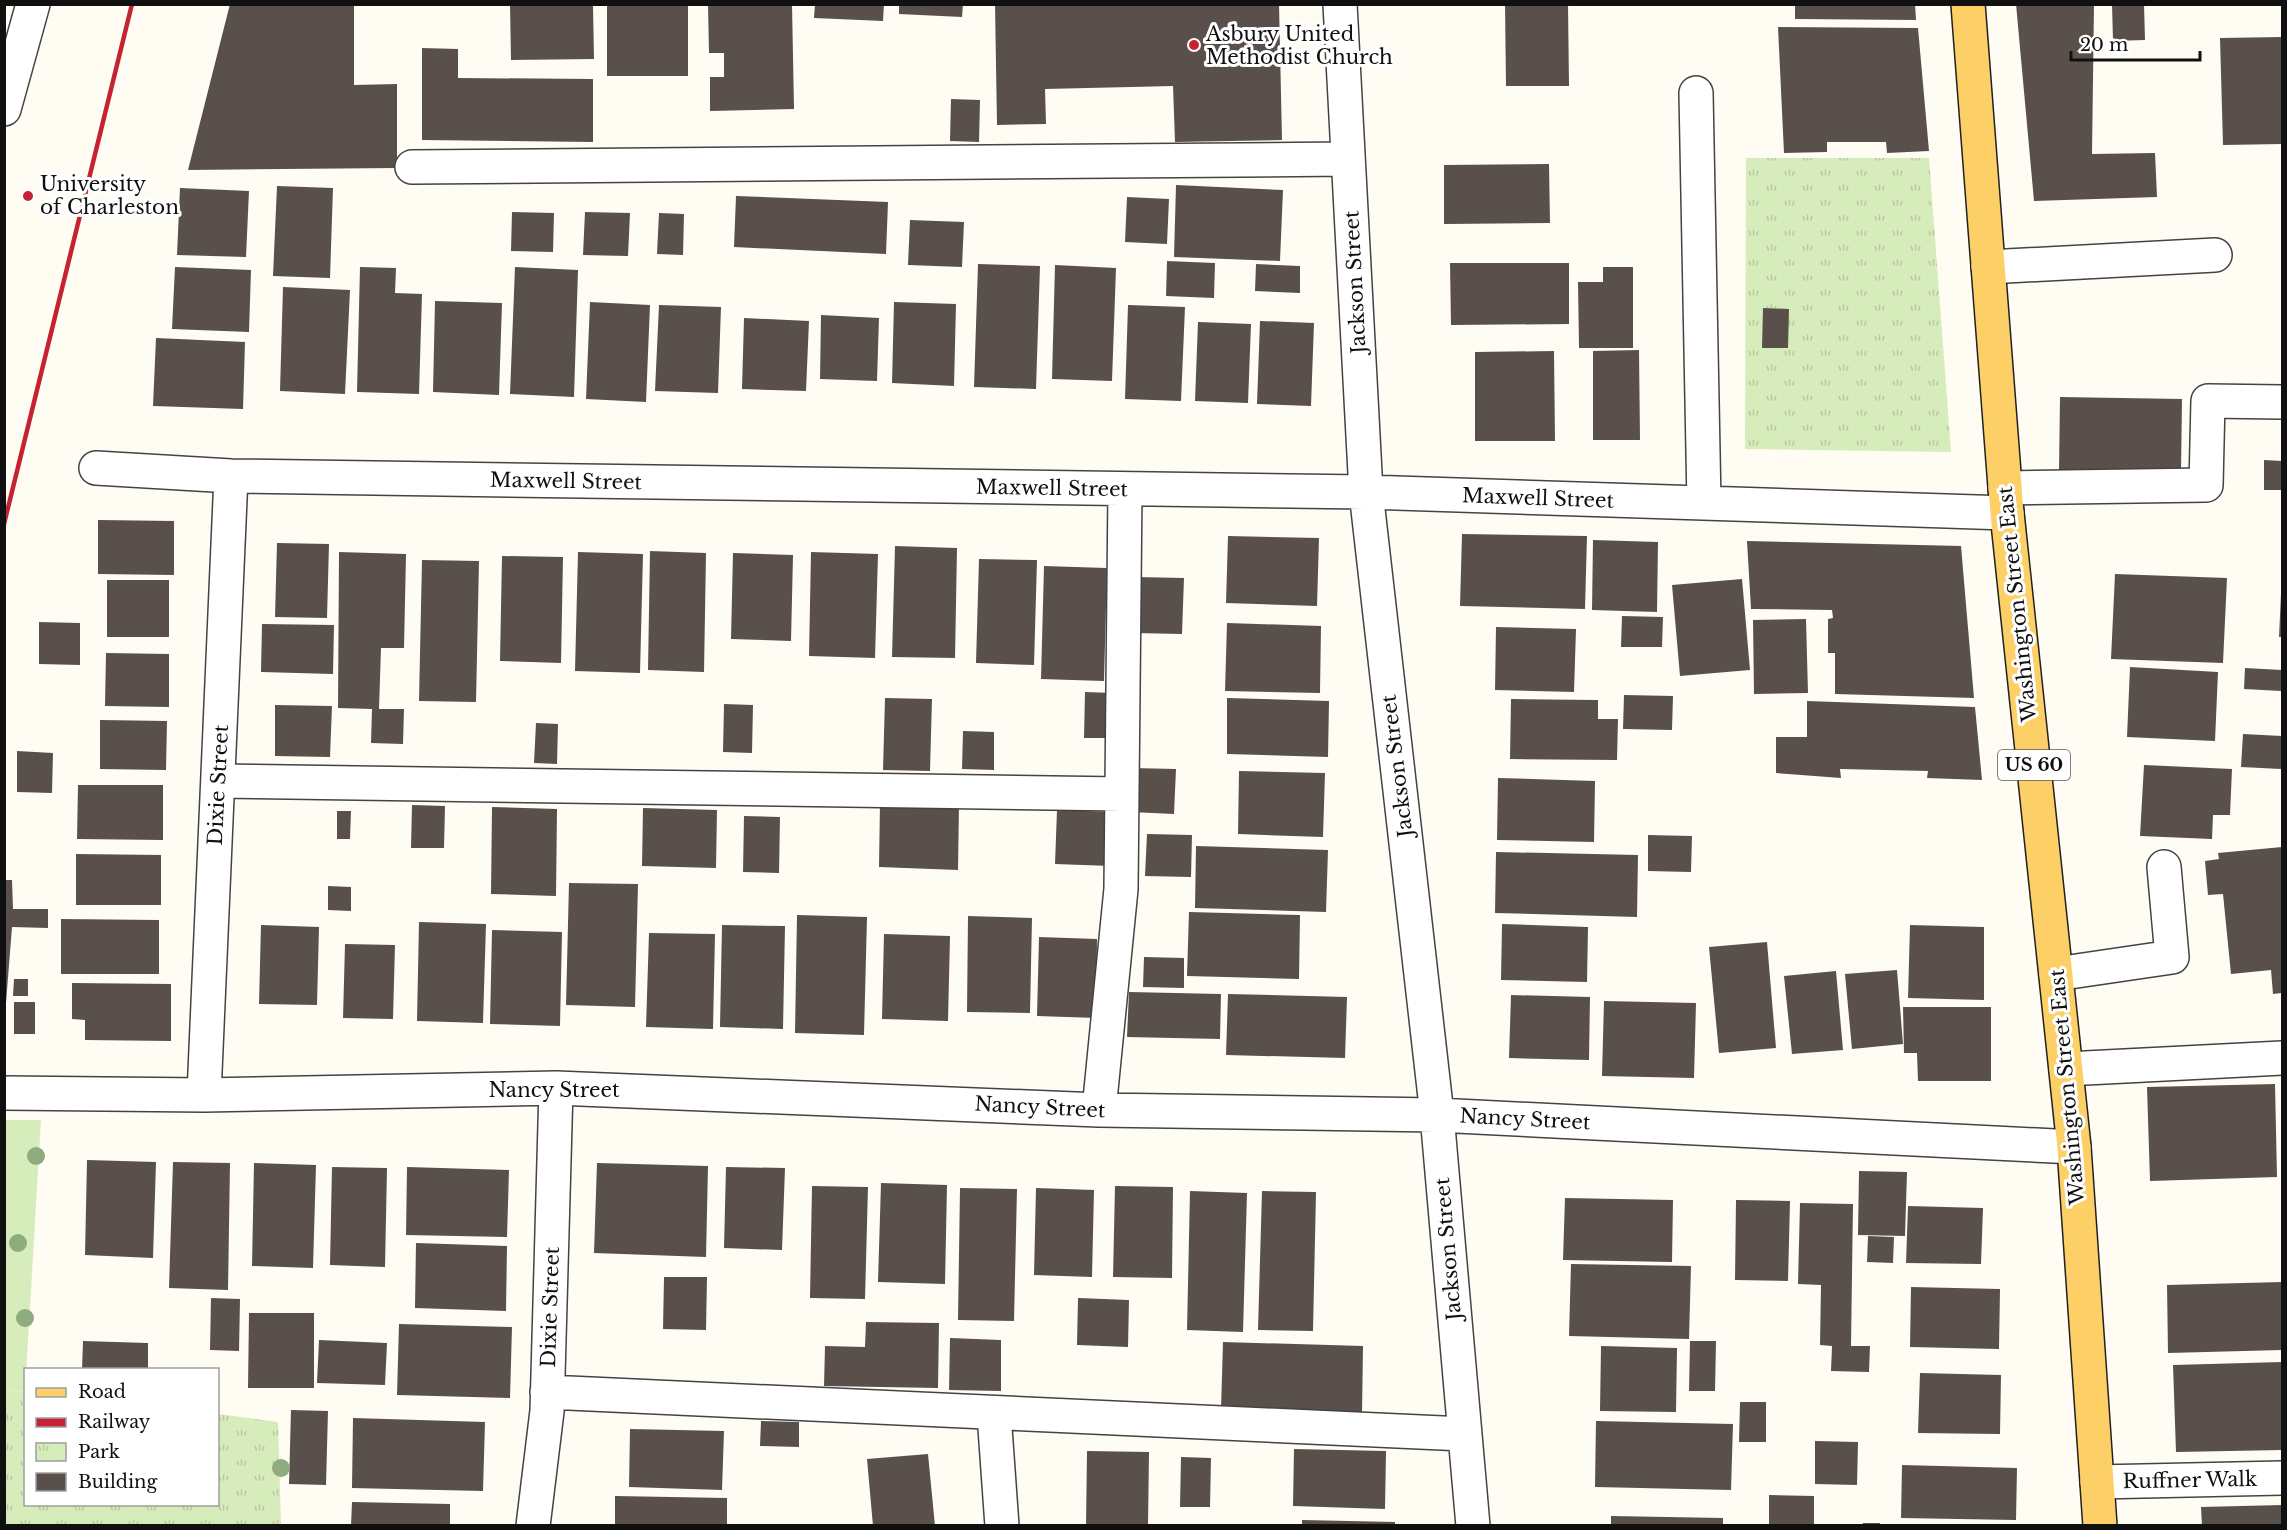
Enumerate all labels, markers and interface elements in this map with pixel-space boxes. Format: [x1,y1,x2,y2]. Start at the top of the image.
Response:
place label: Asbury United Methodist Church [1205,22,1393,69]
scale bar [2071,24,2200,62]
text: 20 m [2080,34,2128,56]
marker: Asbury United Methodist Church [1187,38,1201,52]
place label: University of Charleston [40,172,179,219]
marker: University of Charleston [21,189,35,203]
street label: Jackson Street [1339,209,1371,357]
street label: Maxwell Street [490,468,643,494]
street label: Maxwell Street [976,475,1129,501]
street label: Maxwell Street [1462,483,1615,513]
street label: Washington Street East [1993,485,2041,724]
street label: Jackson Street [1376,693,1418,842]
street label: Dixie Street [203,724,233,846]
road number: US 60 [1998,750,2070,780]
street label: Washington Street East [2045,968,2089,1207]
street label: Nancy Street [489,1078,620,1102]
street label: Nancy Street [974,1092,1106,1122]
street label: Nancy Street [1459,1104,1591,1134]
street label: Jackson Street [1430,1176,1466,1324]
street label: Dixie Street [536,1246,564,1368]
legend [24,1368,219,1506]
text: Road [78,1381,126,1403]
text: Railway [78,1411,151,1433]
text: Park [78,1441,120,1463]
street label: Ruffner Walk [2122,1467,2258,1493]
text: Building [78,1471,157,1493]

